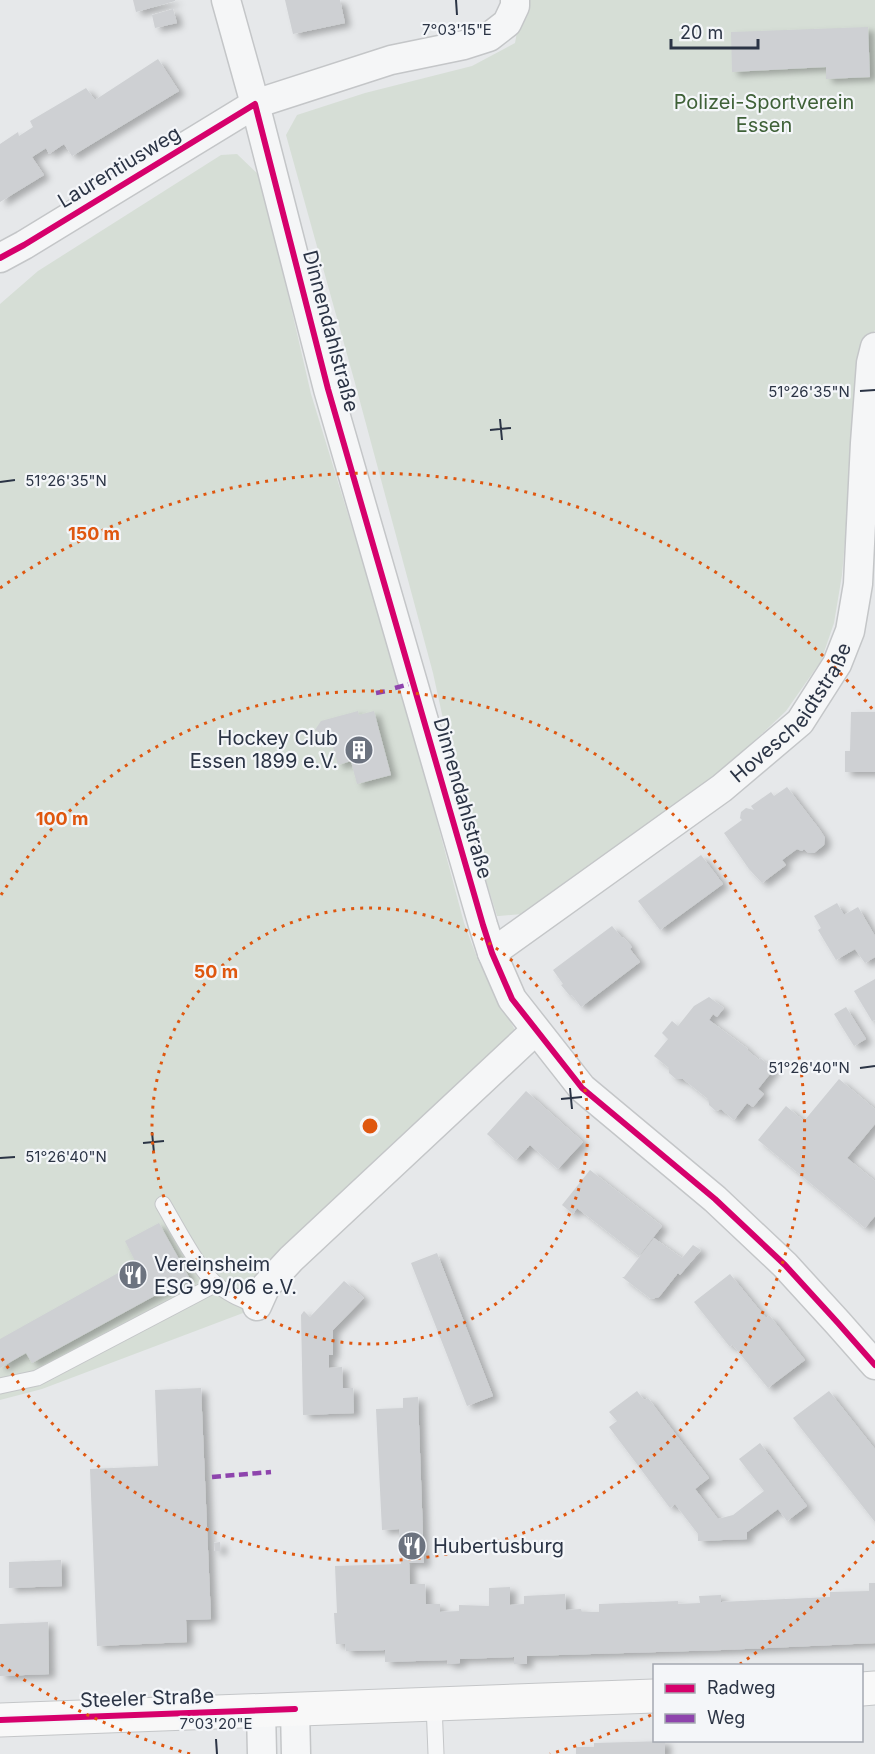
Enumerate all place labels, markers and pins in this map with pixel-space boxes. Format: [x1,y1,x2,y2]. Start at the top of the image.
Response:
place label: Hockey Club Essen 1899 e.V. [190,726,338,773]
building icon: Hockey Club Essen 1899 e.V. [343,734,375,766]
centre of rings [360,1116,380,1136]
place label: Vereinsheim ESG 99/06 e.V. [154,1252,297,1299]
restaurant icon: Vereinsheim ESG 99/06 e.V. [117,1259,149,1291]
restaurant icon: Hubertusburg [396,1530,428,1562]
place label: Hubertusburg [433,1534,564,1558]

